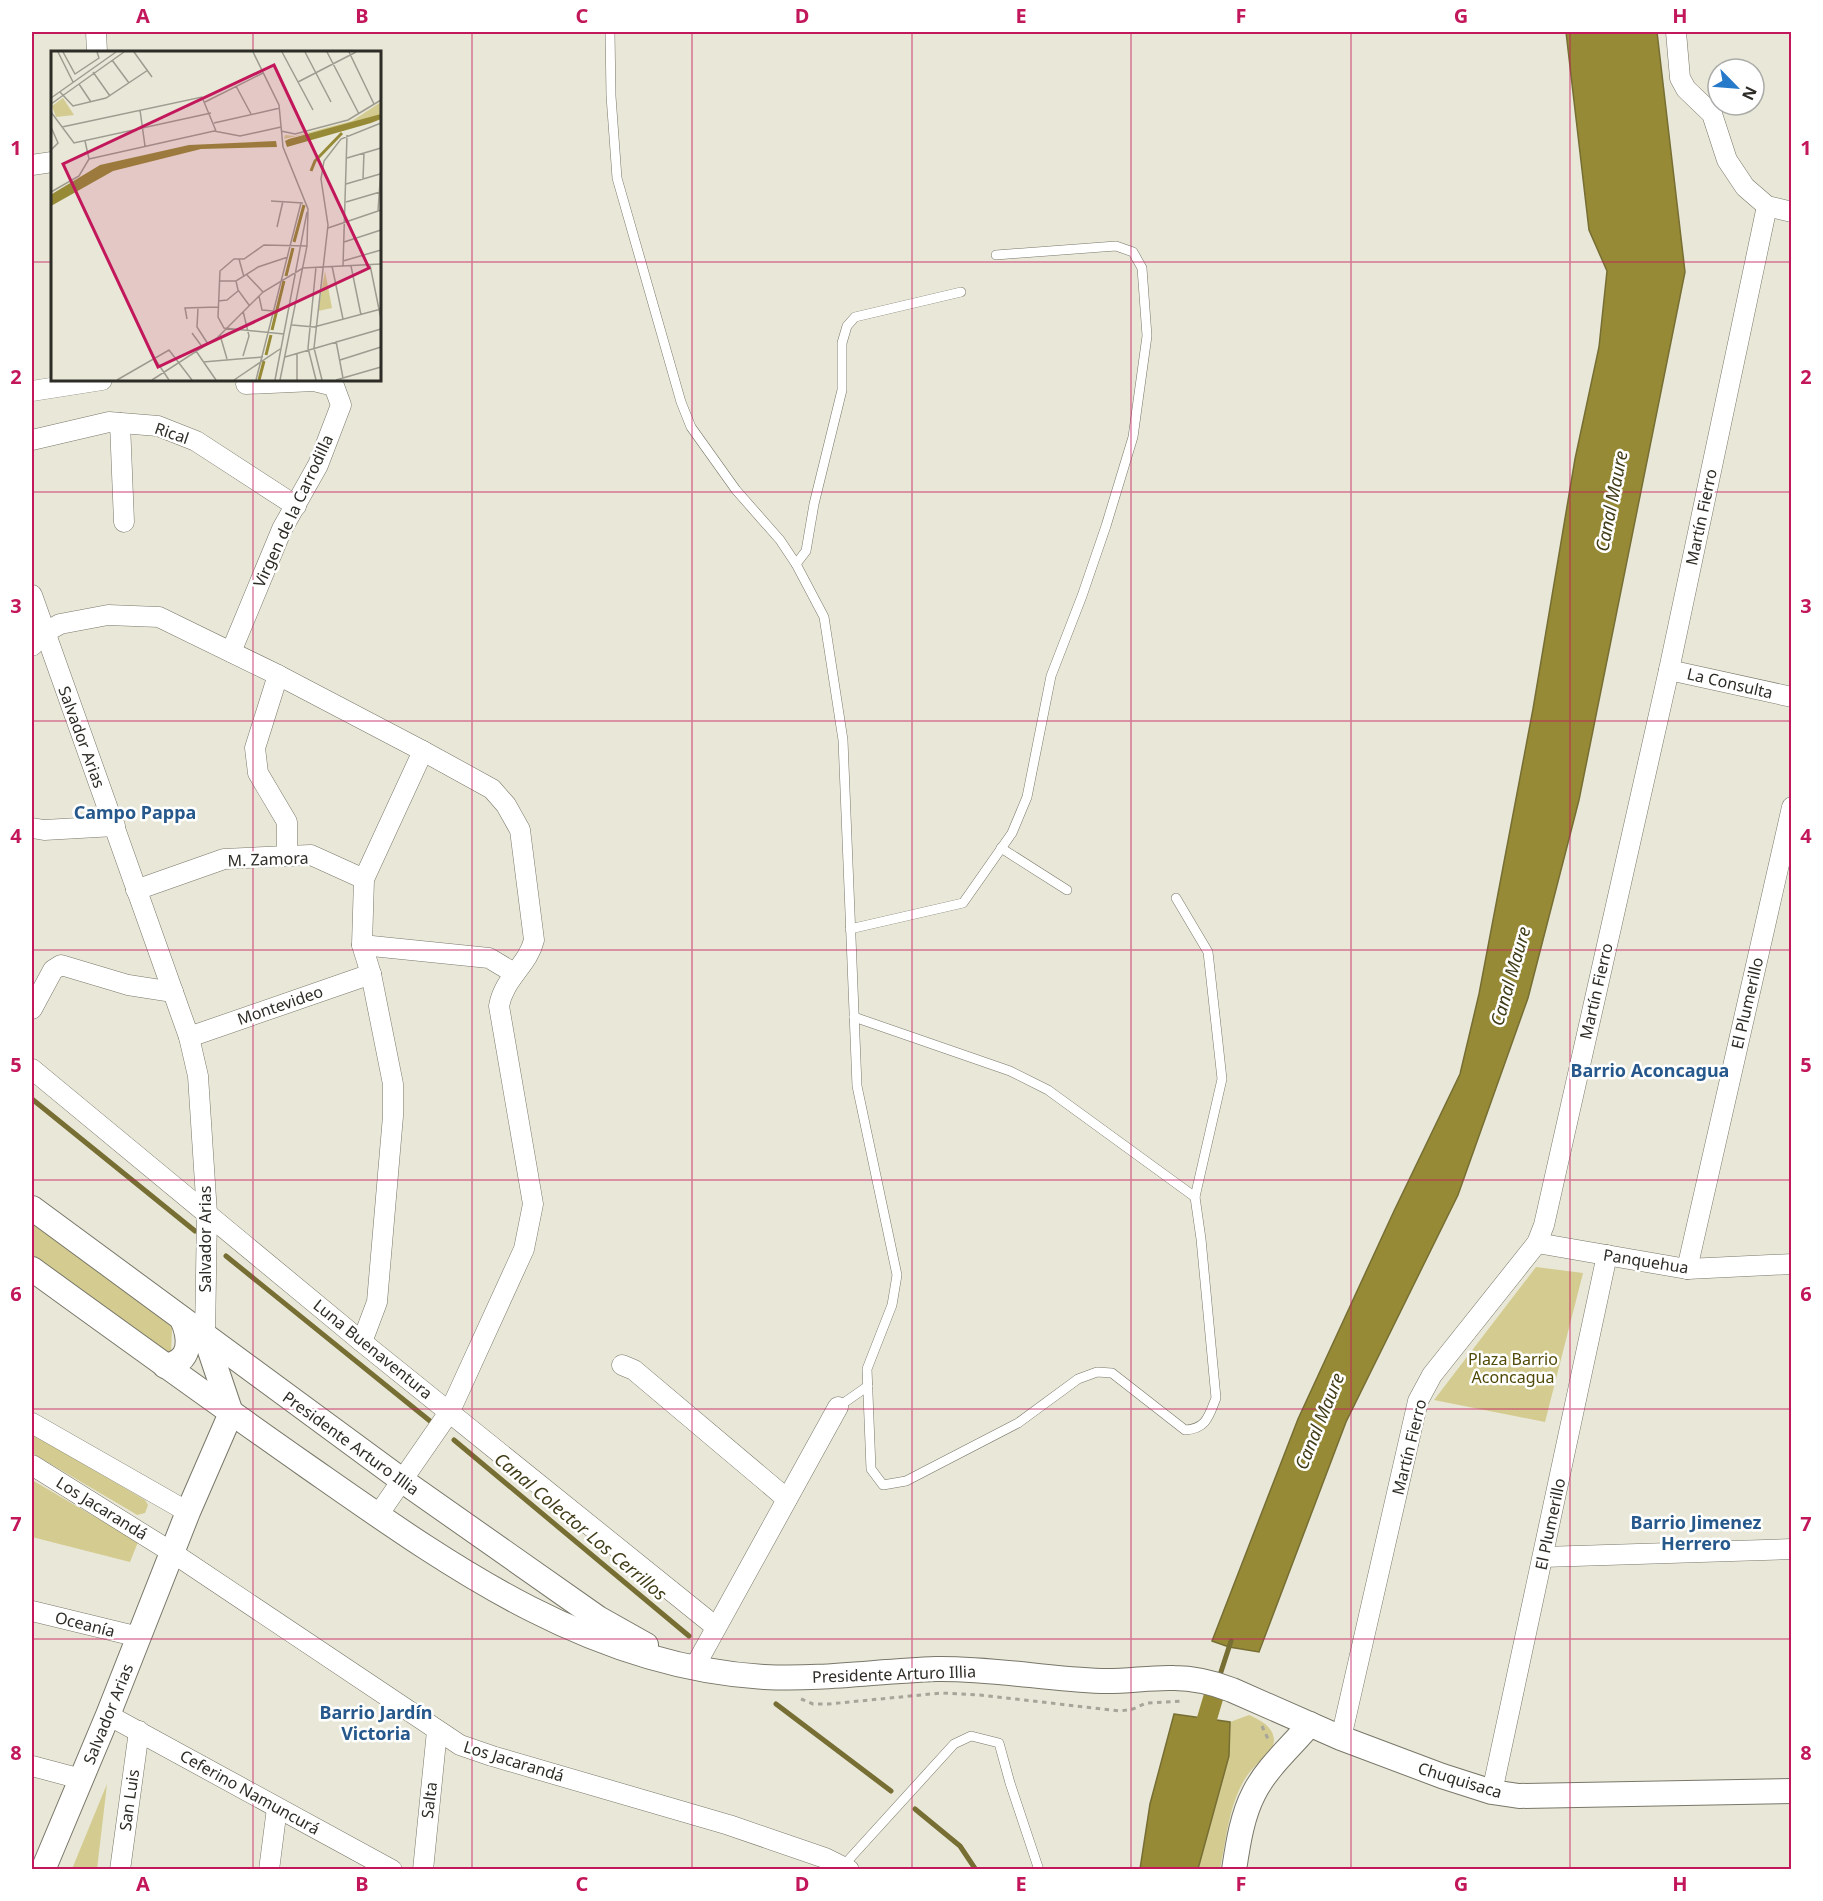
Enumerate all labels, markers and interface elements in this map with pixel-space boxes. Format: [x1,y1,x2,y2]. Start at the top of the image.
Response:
text: A [136,2,150,29]
text: B [355,2,369,29]
text: C [576,2,589,29]
text: D [795,2,809,29]
text: E [1015,2,1027,29]
text: F [1236,2,1246,29]
text: G [1454,2,1468,29]
text: H [1672,2,1688,29]
inset map [51,51,381,381]
north arrow [1706,57,1766,117]
text: N [1737,83,1762,104]
text: 1 [10,134,22,161]
text: 1 [1800,134,1812,161]
text: 2 [10,363,22,390]
text: 2 [1800,363,1812,390]
street label: Rical [152,417,192,449]
street label: Virgen de la Carrodilla [248,431,338,591]
water label: Canal Maure [1589,448,1633,554]
street label: Martín Fierro [1680,467,1722,567]
text: 3 [10,592,22,619]
text: 3 [1800,592,1812,619]
street label: La Consulta [1685,662,1775,704]
street label: Salvador Arias [53,683,111,791]
district label: Campo Pappa [74,800,196,824]
text: 4 [10,822,22,849]
text: 4 [1800,822,1812,849]
street label: M. Zamora [227,847,309,871]
water label: Canal Maure [1484,923,1536,1028]
street label: Martín Fierro [1574,941,1618,1041]
street label: El Plumerillo [1726,955,1768,1051]
street label: Montevideo [234,980,326,1030]
text: 5 [10,1051,22,1078]
text: 5 [1800,1051,1812,1078]
district label: Barrio Aconcagua [1571,1058,1729,1082]
street label: Salvador Arias [194,1186,216,1292]
street label: Panquehua [1602,1243,1690,1279]
text: 6 [10,1280,22,1307]
text: 6 [1800,1280,1812,1307]
street label: Luna Buenaventura [309,1294,437,1404]
park label: Plaza Barrio Aconcagua [1468,1348,1558,1388]
water label: Canal Maure [1289,1369,1349,1473]
street label: Presidente Arturo Illia [278,1386,424,1500]
street label: Martín Fierro [1386,1397,1432,1497]
water label: Canal Colector Los Cerrillos [490,1447,672,1605]
street label: Los Jacarandá [52,1471,152,1545]
street label: El Plumerillo [1530,1476,1570,1572]
text: 7 [10,1510,22,1537]
district label: Barrio Jimenez Herrero [1631,1510,1762,1555]
text: 7 [1800,1510,1812,1537]
street label: Oceanía [53,1606,117,1642]
street label: Salvador Arias [78,1660,138,1768]
street label: Presidente Arturo Illia [812,1660,976,1688]
district label: Barrio Jardín Victoria [319,1700,433,1745]
street label: Los Jacarandá [461,1735,567,1787]
text: 8 [10,1739,22,1766]
text: 8 [1800,1739,1812,1766]
street label: Ceferino Namuncurá [176,1744,324,1840]
street label: Chuquisaca [1415,1757,1505,1803]
street label: San Luis [114,1768,144,1832]
street label: Salta [416,1780,442,1820]
text: A [136,1870,150,1897]
text: B [355,1870,369,1897]
text: C [576,1870,589,1897]
text: D [795,1870,809,1897]
text: E [1015,1870,1027,1897]
text: F [1236,1870,1246,1897]
text: G [1454,1870,1468,1897]
text: H [1672,1870,1688,1897]

